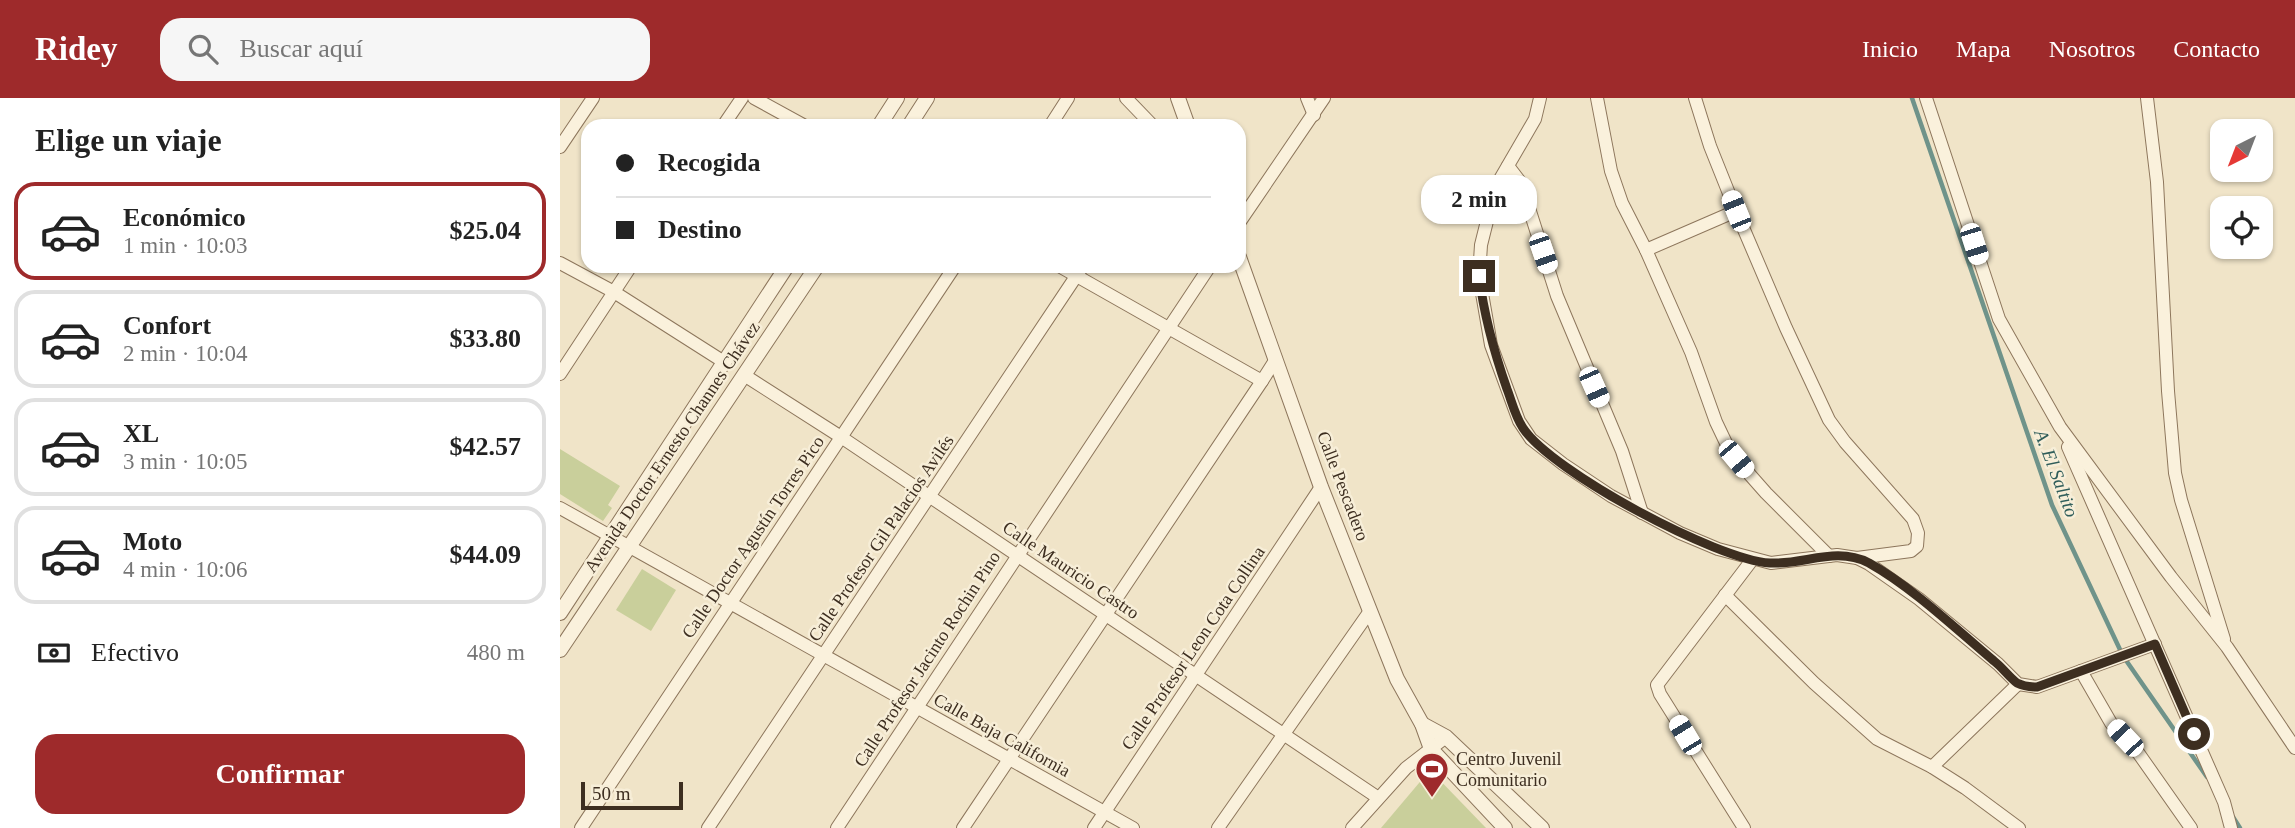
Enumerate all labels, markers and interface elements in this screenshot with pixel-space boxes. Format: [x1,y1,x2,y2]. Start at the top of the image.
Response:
search box [160,18,650,81]
icon: search [184,30,222,68]
text: Ridey [35,31,118,67]
text: Buscar aquí [240,34,363,63]
text: Inicio [1862,36,1918,62]
text: Mapa [1956,36,2011,62]
text: Nosotros [2049,36,2135,62]
text: Contacto [2173,36,2260,62]
north arrow [2210,119,2273,182]
map controls [2210,119,2273,259]
text: Elige un viaje [35,122,222,158]
text: Recogida [658,148,761,177]
callout: 2 min [1421,174,1537,223]
text: 2 min [1451,187,1507,212]
car [1719,188,1754,234]
button: locate [2210,196,2273,259]
icon: car [39,200,102,263]
text: Económico [123,203,246,232]
text: Destino [658,215,742,244]
text: $25.04 [450,216,521,245]
car [1958,221,1991,267]
car [1527,230,1560,276]
text: 1 min · 10:03 [123,233,248,258]
route end [1463,260,1495,292]
icon: car [39,308,102,371]
text: Confort [123,311,211,340]
street label: Avenida Doctor Ernesto Channes Chávez [580,318,764,576]
text: $33.80 [450,324,521,353]
text: 2 min · 10:04 [123,341,248,366]
car [1576,364,1613,410]
icon: car [39,416,102,479]
text: XL [123,419,159,448]
water label: A. El Saltito [2029,424,2083,520]
street label: Calle Pescadero [1313,429,1373,543]
street label: Calle Profesor Gil Palacios Avilés [804,431,958,645]
text: $42.57 [450,432,521,461]
street label: Calle Doctor Agustín Torres Pico [678,432,828,642]
car [1715,436,1758,482]
text: 3 min · 10:05 [123,449,248,474]
street label: Calle Mauricio Castro [999,517,1143,623]
icon: car [39,524,102,587]
text: Moto [123,527,182,556]
text: $44.09 [450,540,521,569]
street label: Calle Profesor Leon Cota Collina [1117,543,1269,753]
street label: Calle Profesor Jacinto Rochin Pino [850,547,1004,771]
text: 4 min · 10:06 [123,557,248,582]
icon: cash [35,634,73,672]
text: Efectivo [91,638,179,667]
text: 480 m [467,640,525,665]
street label: Calle Baja California [930,689,1074,781]
car [1666,712,1705,758]
car [2103,715,2148,761]
route start [2178,718,2210,750]
button: Confirmar [35,734,525,814]
place label: Centro Juvenil Comunitario [1456,749,1562,790]
sports icon: Centro Juvenil Comunitario [1413,750,1451,799]
scale bar [581,779,682,811]
text: 50 m [592,783,631,804]

